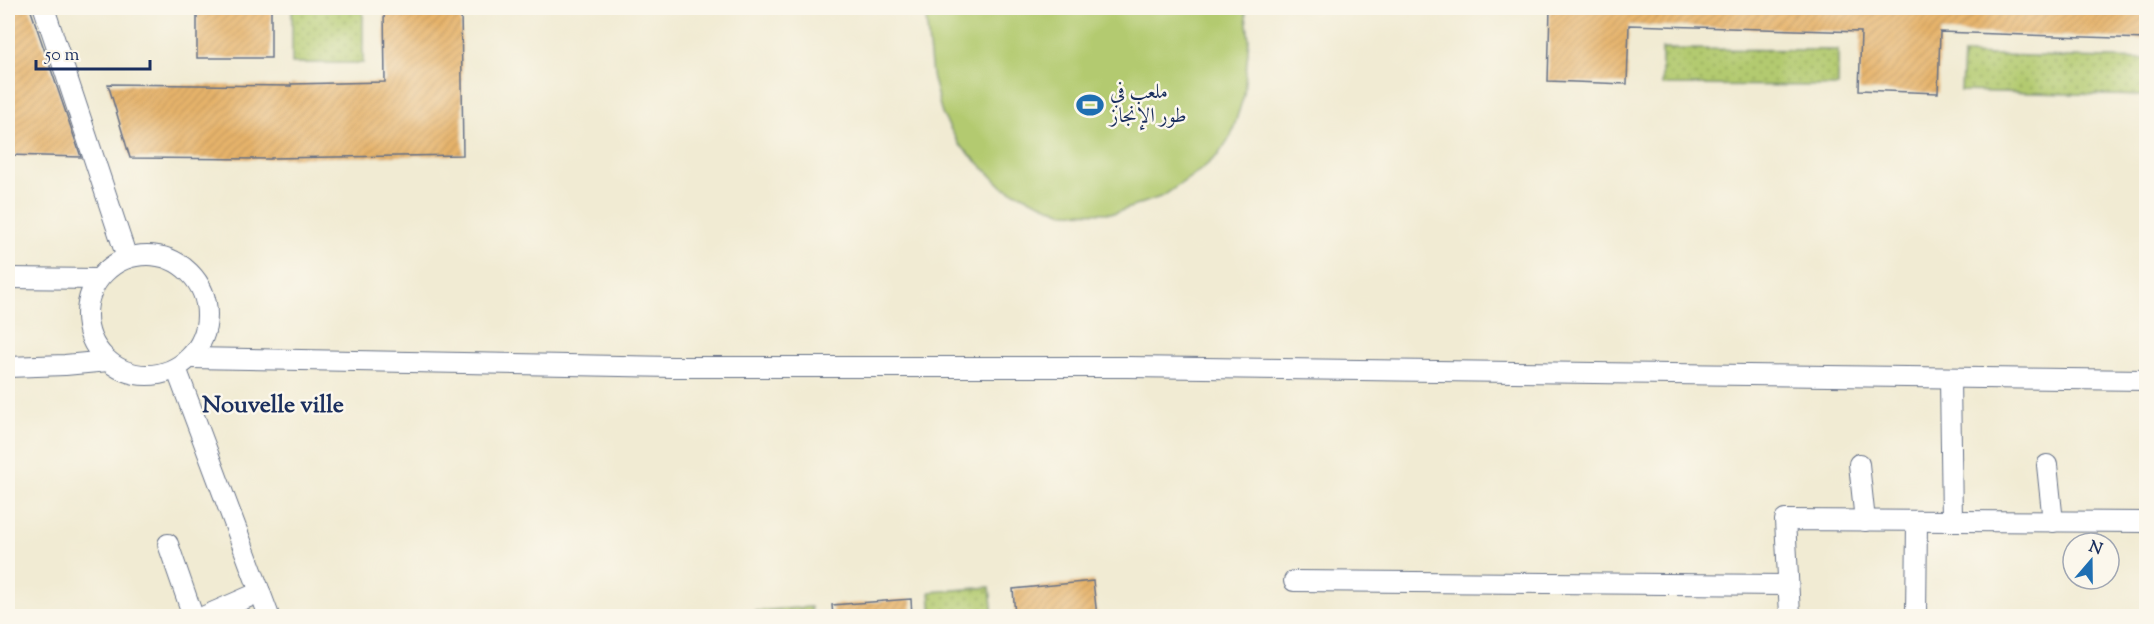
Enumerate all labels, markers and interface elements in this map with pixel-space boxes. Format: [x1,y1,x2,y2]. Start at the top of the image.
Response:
scale bar [36,33,150,71]
text: 50 m [44,43,80,69]
place label: ملعب في طور الإنجاز [1108,78,1187,132]
sports icon: ملعب في طور الإنجاز [1075,90,1105,120]
district label: Nouvelle ville [202,389,344,423]
north arrow [2061,531,2121,591]
text: N [2085,536,2105,562]

